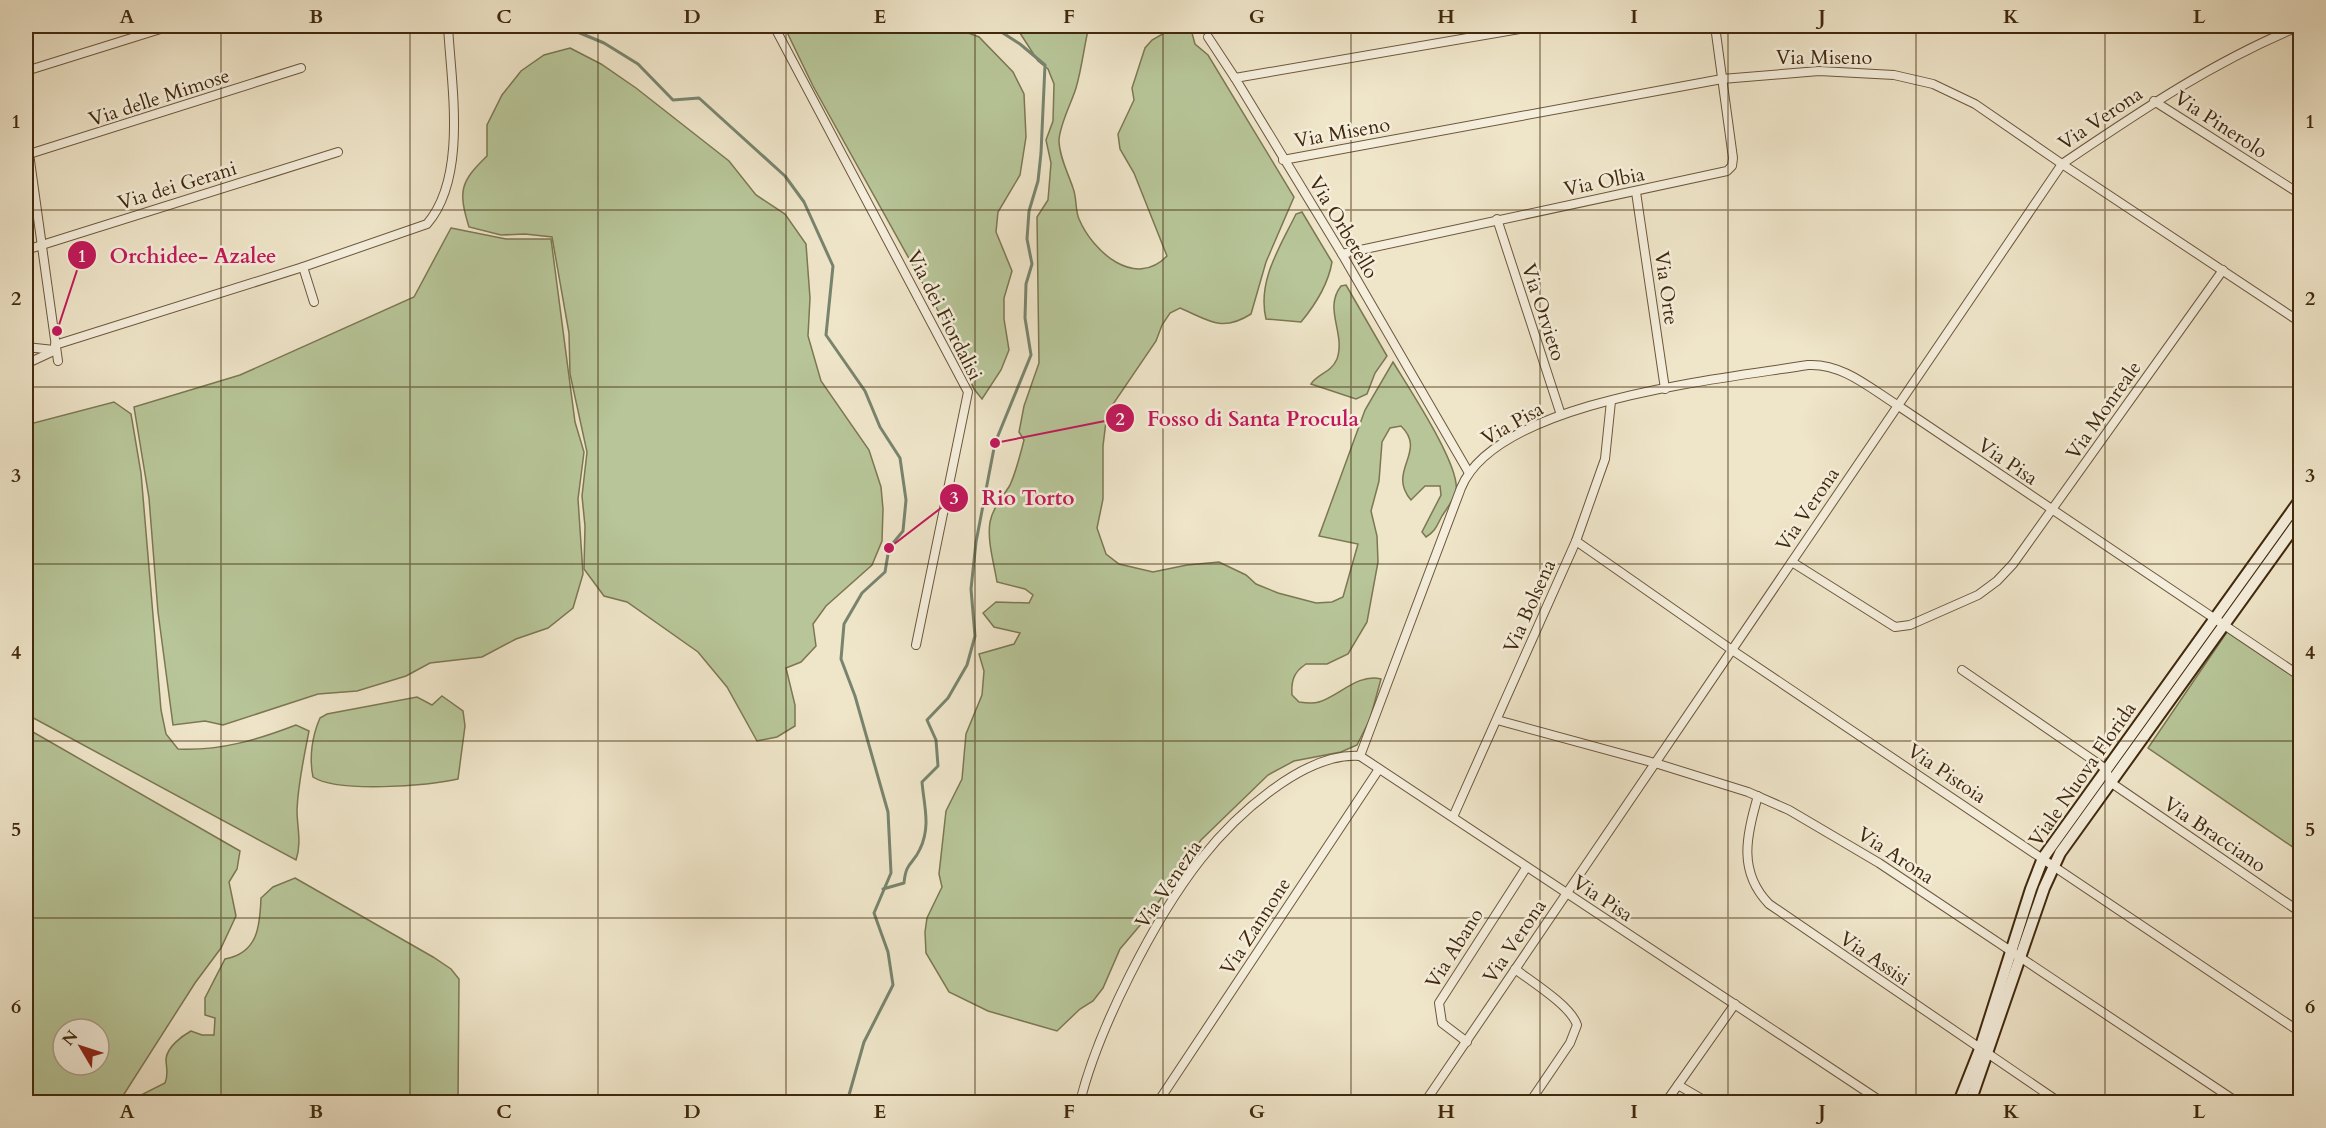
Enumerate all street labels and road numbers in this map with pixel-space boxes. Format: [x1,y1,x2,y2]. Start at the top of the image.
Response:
street label: Via Miseno [1776,44,1873,71]
street label: Via delle Mimose [85,62,233,133]
street label: Via Verona [2053,80,2148,157]
street label: Via Pinerolo [2169,84,2273,165]
street label: Via Miseno [1292,111,1392,154]
street label: Via dei Gerani [114,154,240,216]
street label: Via Olbia [1561,160,1647,203]
street label: Via Orbetello [1302,171,1385,284]
street label: Via dei Fiordalisi [900,246,989,385]
street label: Via Orte [1648,249,1685,327]
street label: Via Orvieto [1515,260,1572,364]
street label: Via Monreale [2060,356,2147,465]
street label: Via Pisa [1476,395,1548,452]
street label: Via Pisa [1972,431,2043,492]
street label: Via Verona [1769,462,1846,557]
street label: Via Bolsena [1497,555,1562,657]
street label: Viale Nuova Florida [2022,696,2143,852]
street label: Via Pistoia [1902,737,1992,810]
street label: Via Bracciano [2158,790,2272,879]
street label: Via Arona [1852,820,1940,891]
street label: Via Venezia [1129,834,1208,934]
street label: Via Pisa [1567,869,1639,928]
street label: Via Zannone [1214,872,1297,980]
street label: Via Verona [1476,894,1553,989]
street label: Via Abano [1419,903,1490,994]
street label: Via Assisi [1834,925,1916,992]

